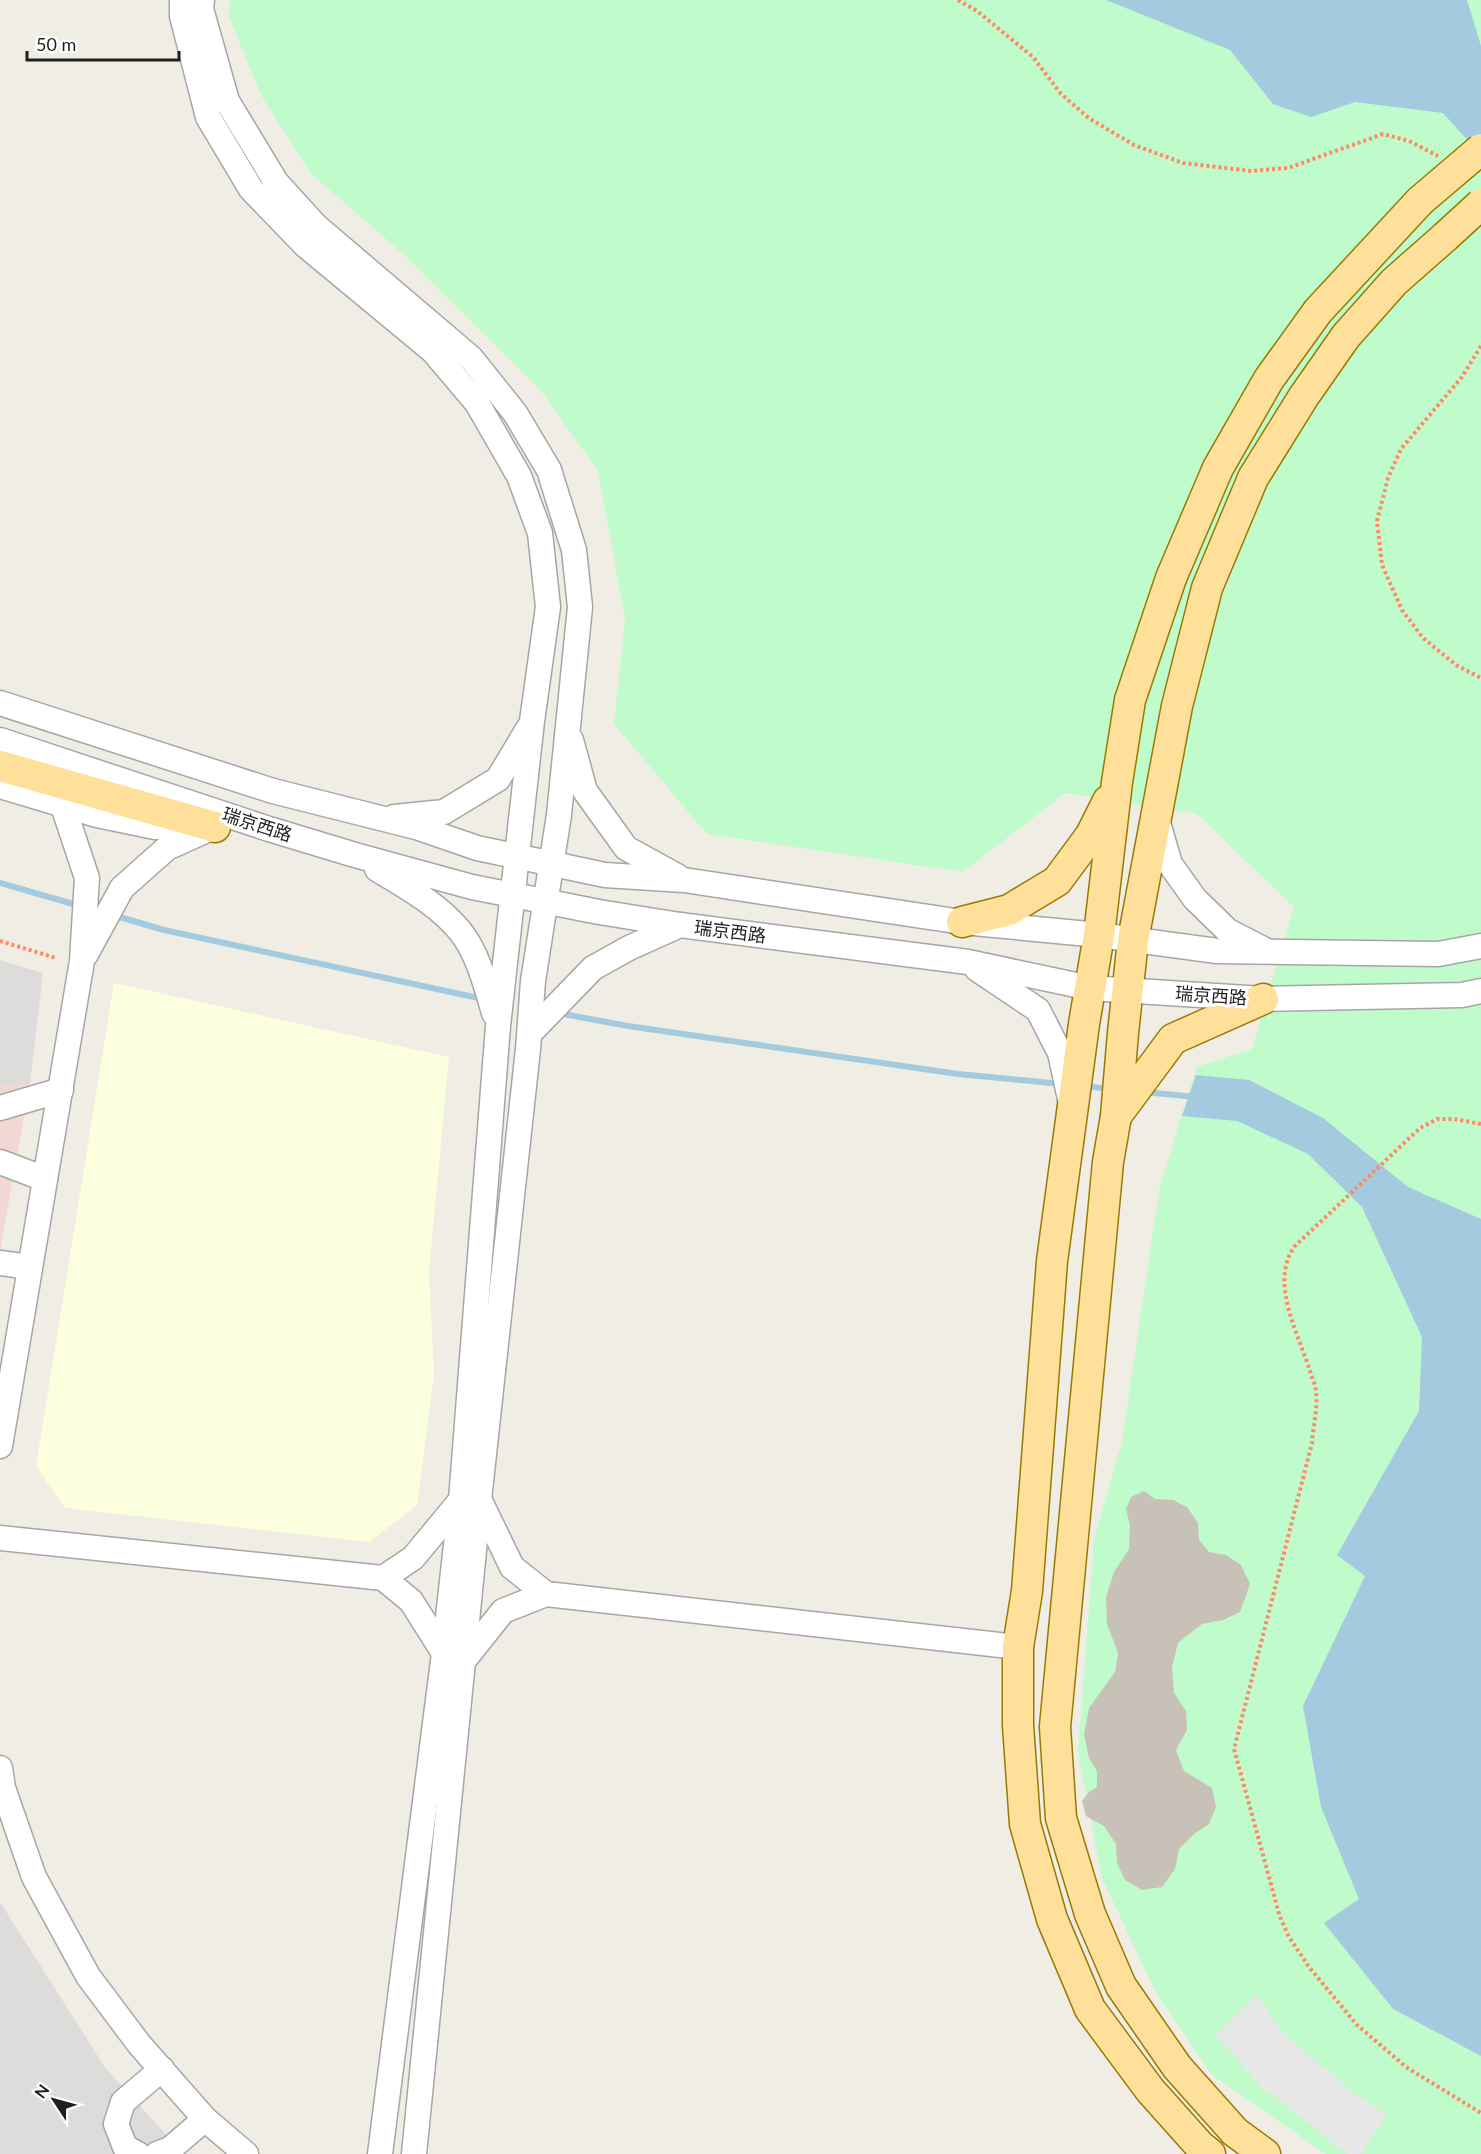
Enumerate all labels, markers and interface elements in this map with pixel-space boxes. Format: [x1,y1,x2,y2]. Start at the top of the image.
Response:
scale bar [27,24,178,62]
text: 50 m [36,33,76,55]
street label: 瑞京西路 [220,802,295,846]
street label: 瑞京西路 [693,916,767,946]
street label: 瑞京西路 [1174,982,1248,1008]
north arrow [24,2070,84,2130]
text: N [30,2080,53,2101]

